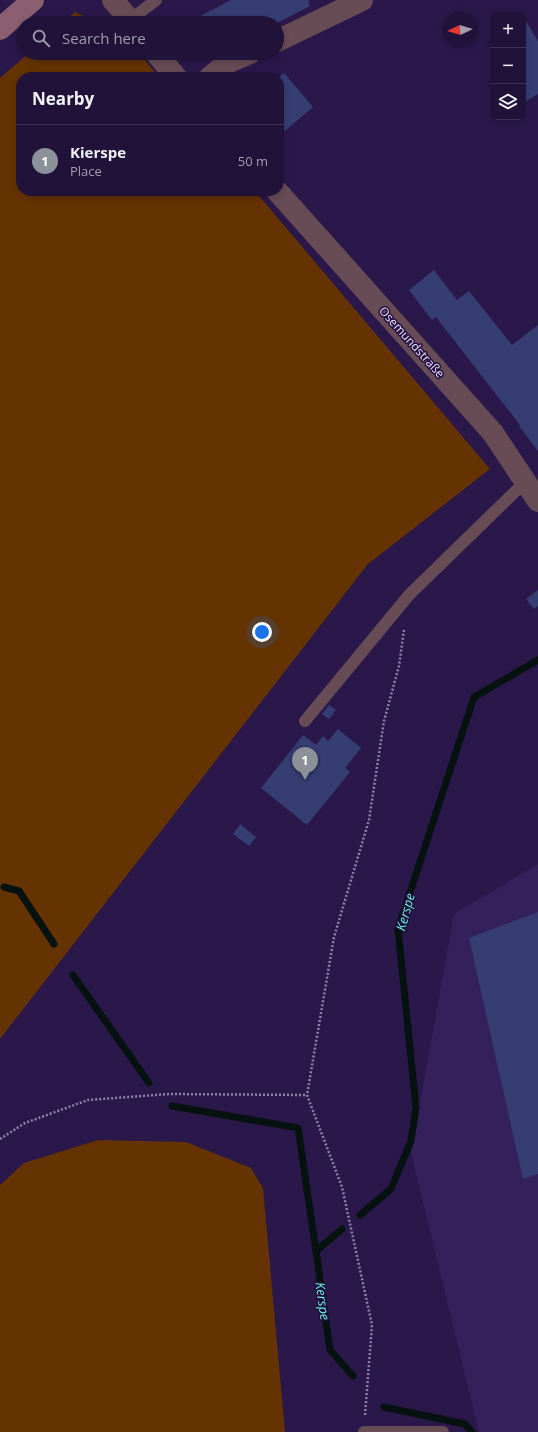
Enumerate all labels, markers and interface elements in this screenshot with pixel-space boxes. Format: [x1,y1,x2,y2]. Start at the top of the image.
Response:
north arrow [442,12,478,48]
map controls [490,12,526,120]
button: + [490,12,526,48]
search box [16,16,284,60]
icon: search [30,27,52,49]
text: Search here [62,28,146,48]
button: − [490,48,526,84]
button: layers [490,84,526,120]
text: Nearby [32,87,94,110]
text: Kierspe [70,142,126,162]
text: 1 [41,152,49,170]
text: 50 m [238,152,268,170]
text: Place [70,162,102,180]
street label: Osemundstraße [375,303,449,382]
your location [252,622,272,642]
pin: 1 [292,747,318,780]
water label: Kerspe [391,891,419,933]
water label: Kerspe [311,1281,335,1322]

